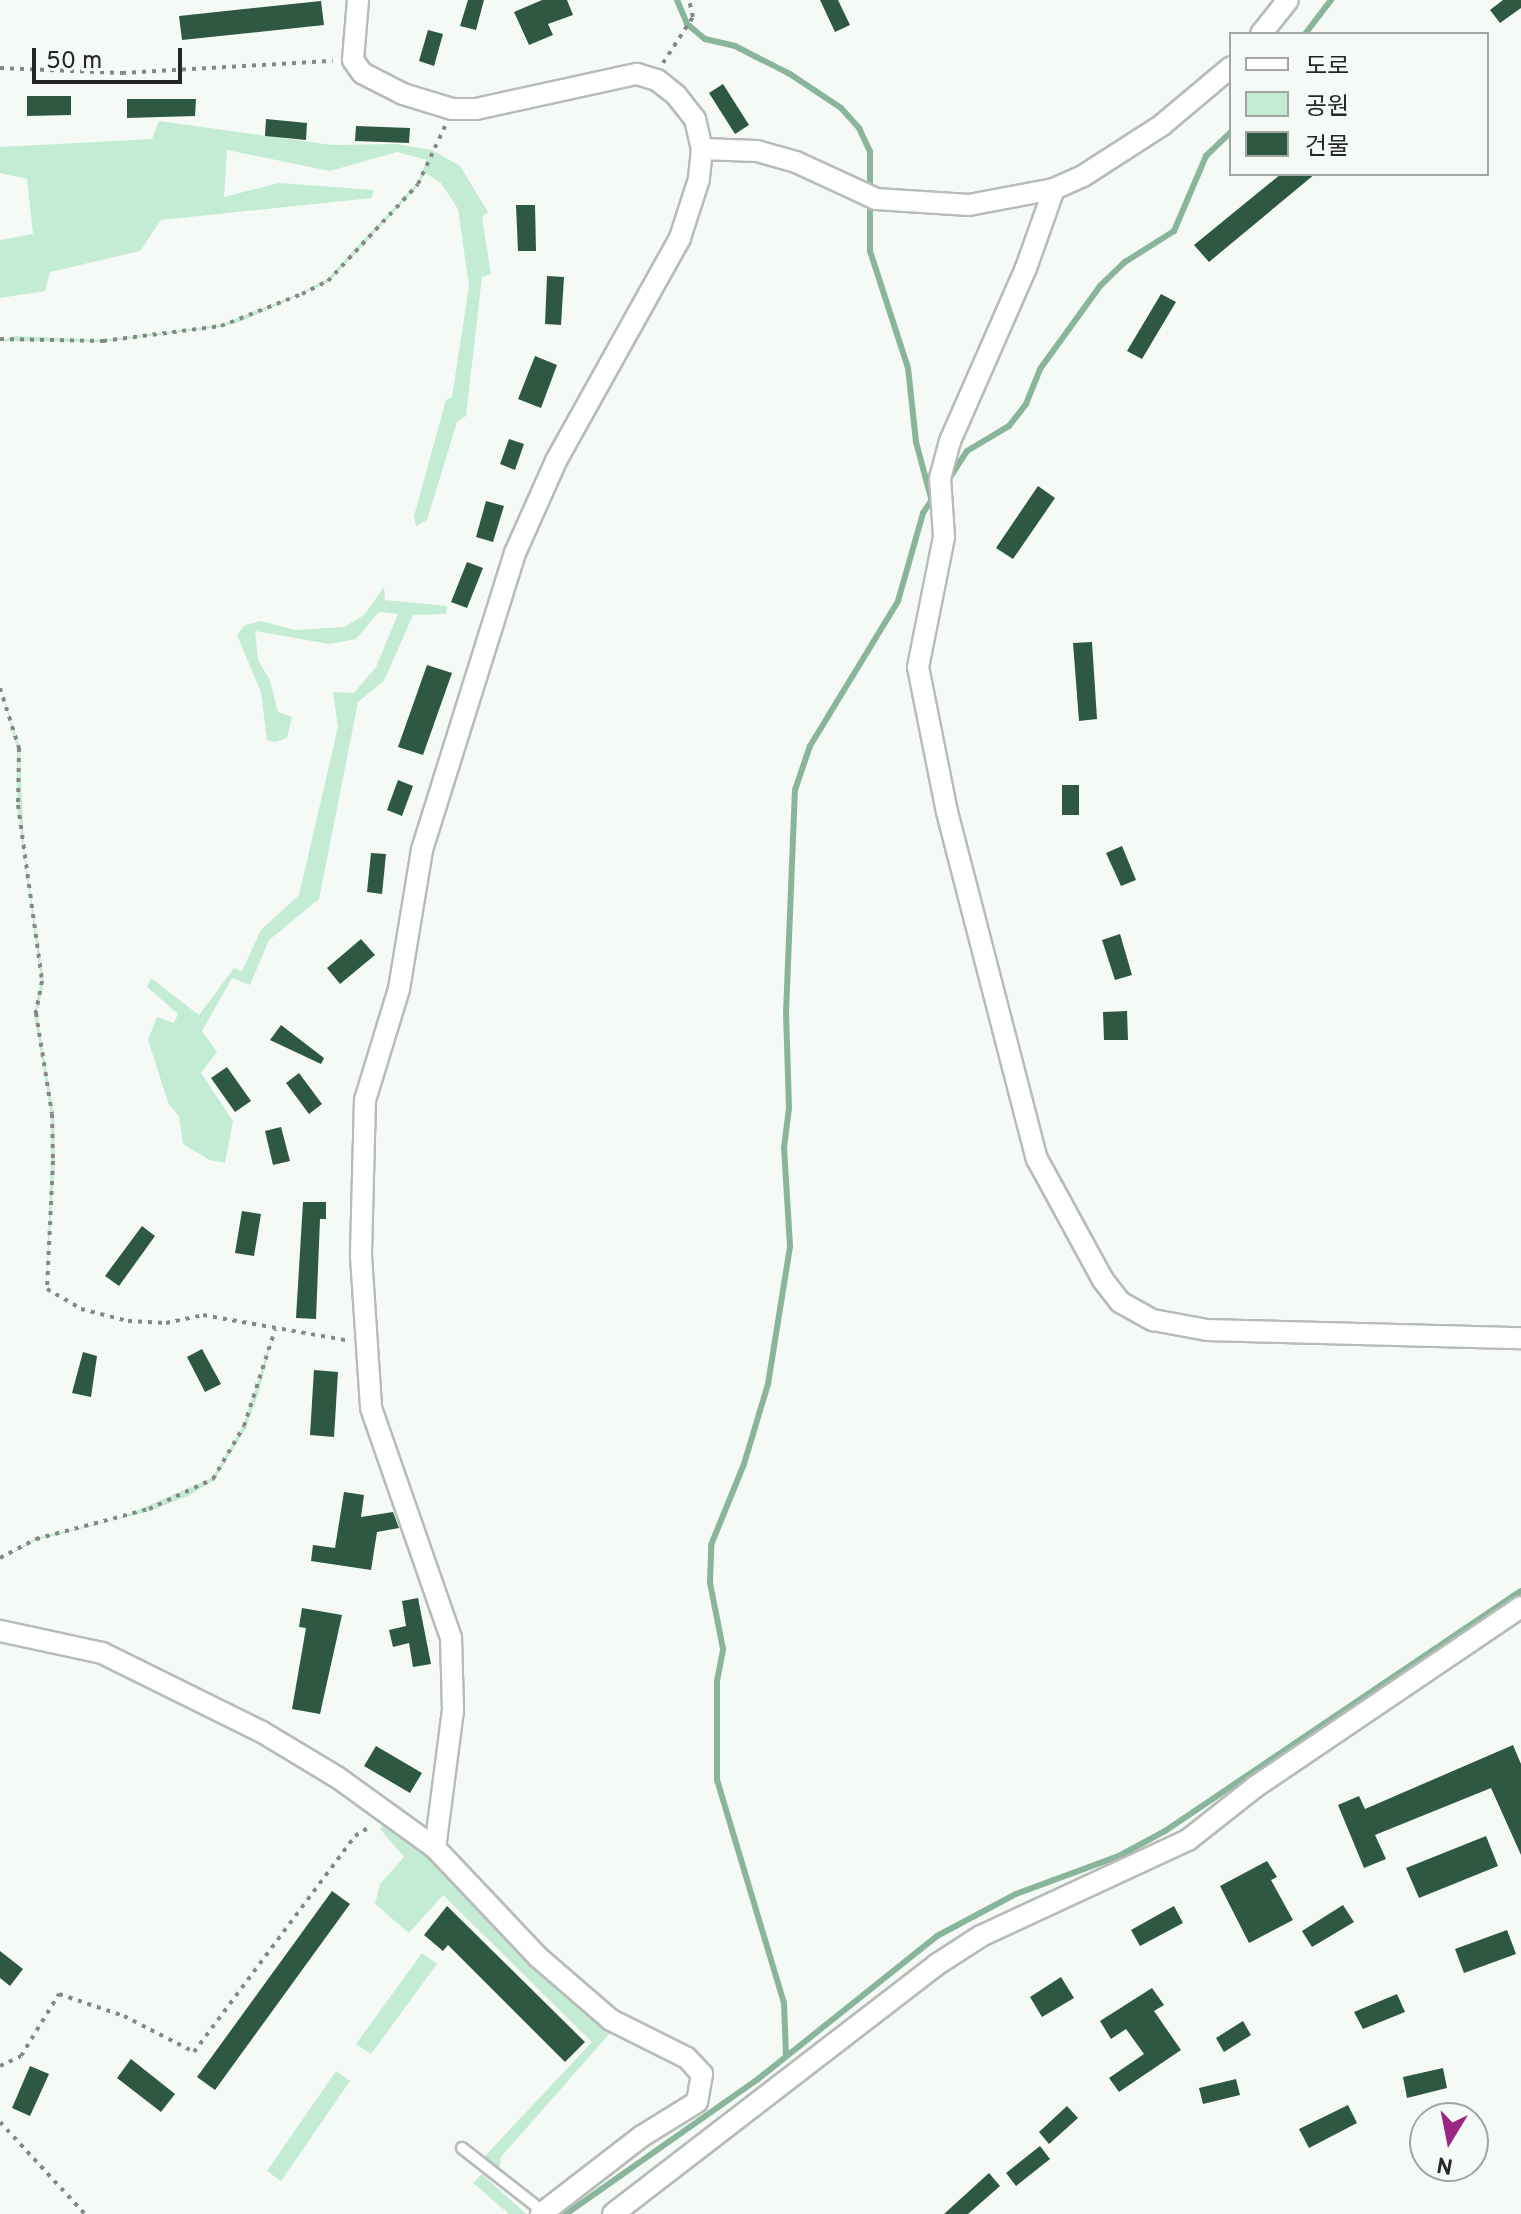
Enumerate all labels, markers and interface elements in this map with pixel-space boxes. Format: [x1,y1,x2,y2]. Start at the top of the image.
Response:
scale bar [36,32,186,82]
legend [1229,32,1489,176]
text: 50 m [46,47,102,77]
text: 도로 [1305,53,1349,83]
text: 공원 [1305,93,1349,123]
text: 건물 [1305,133,1349,163]
north arrow [1409,2102,1489,2182]
text: N [1435,2149,1455,2179]

